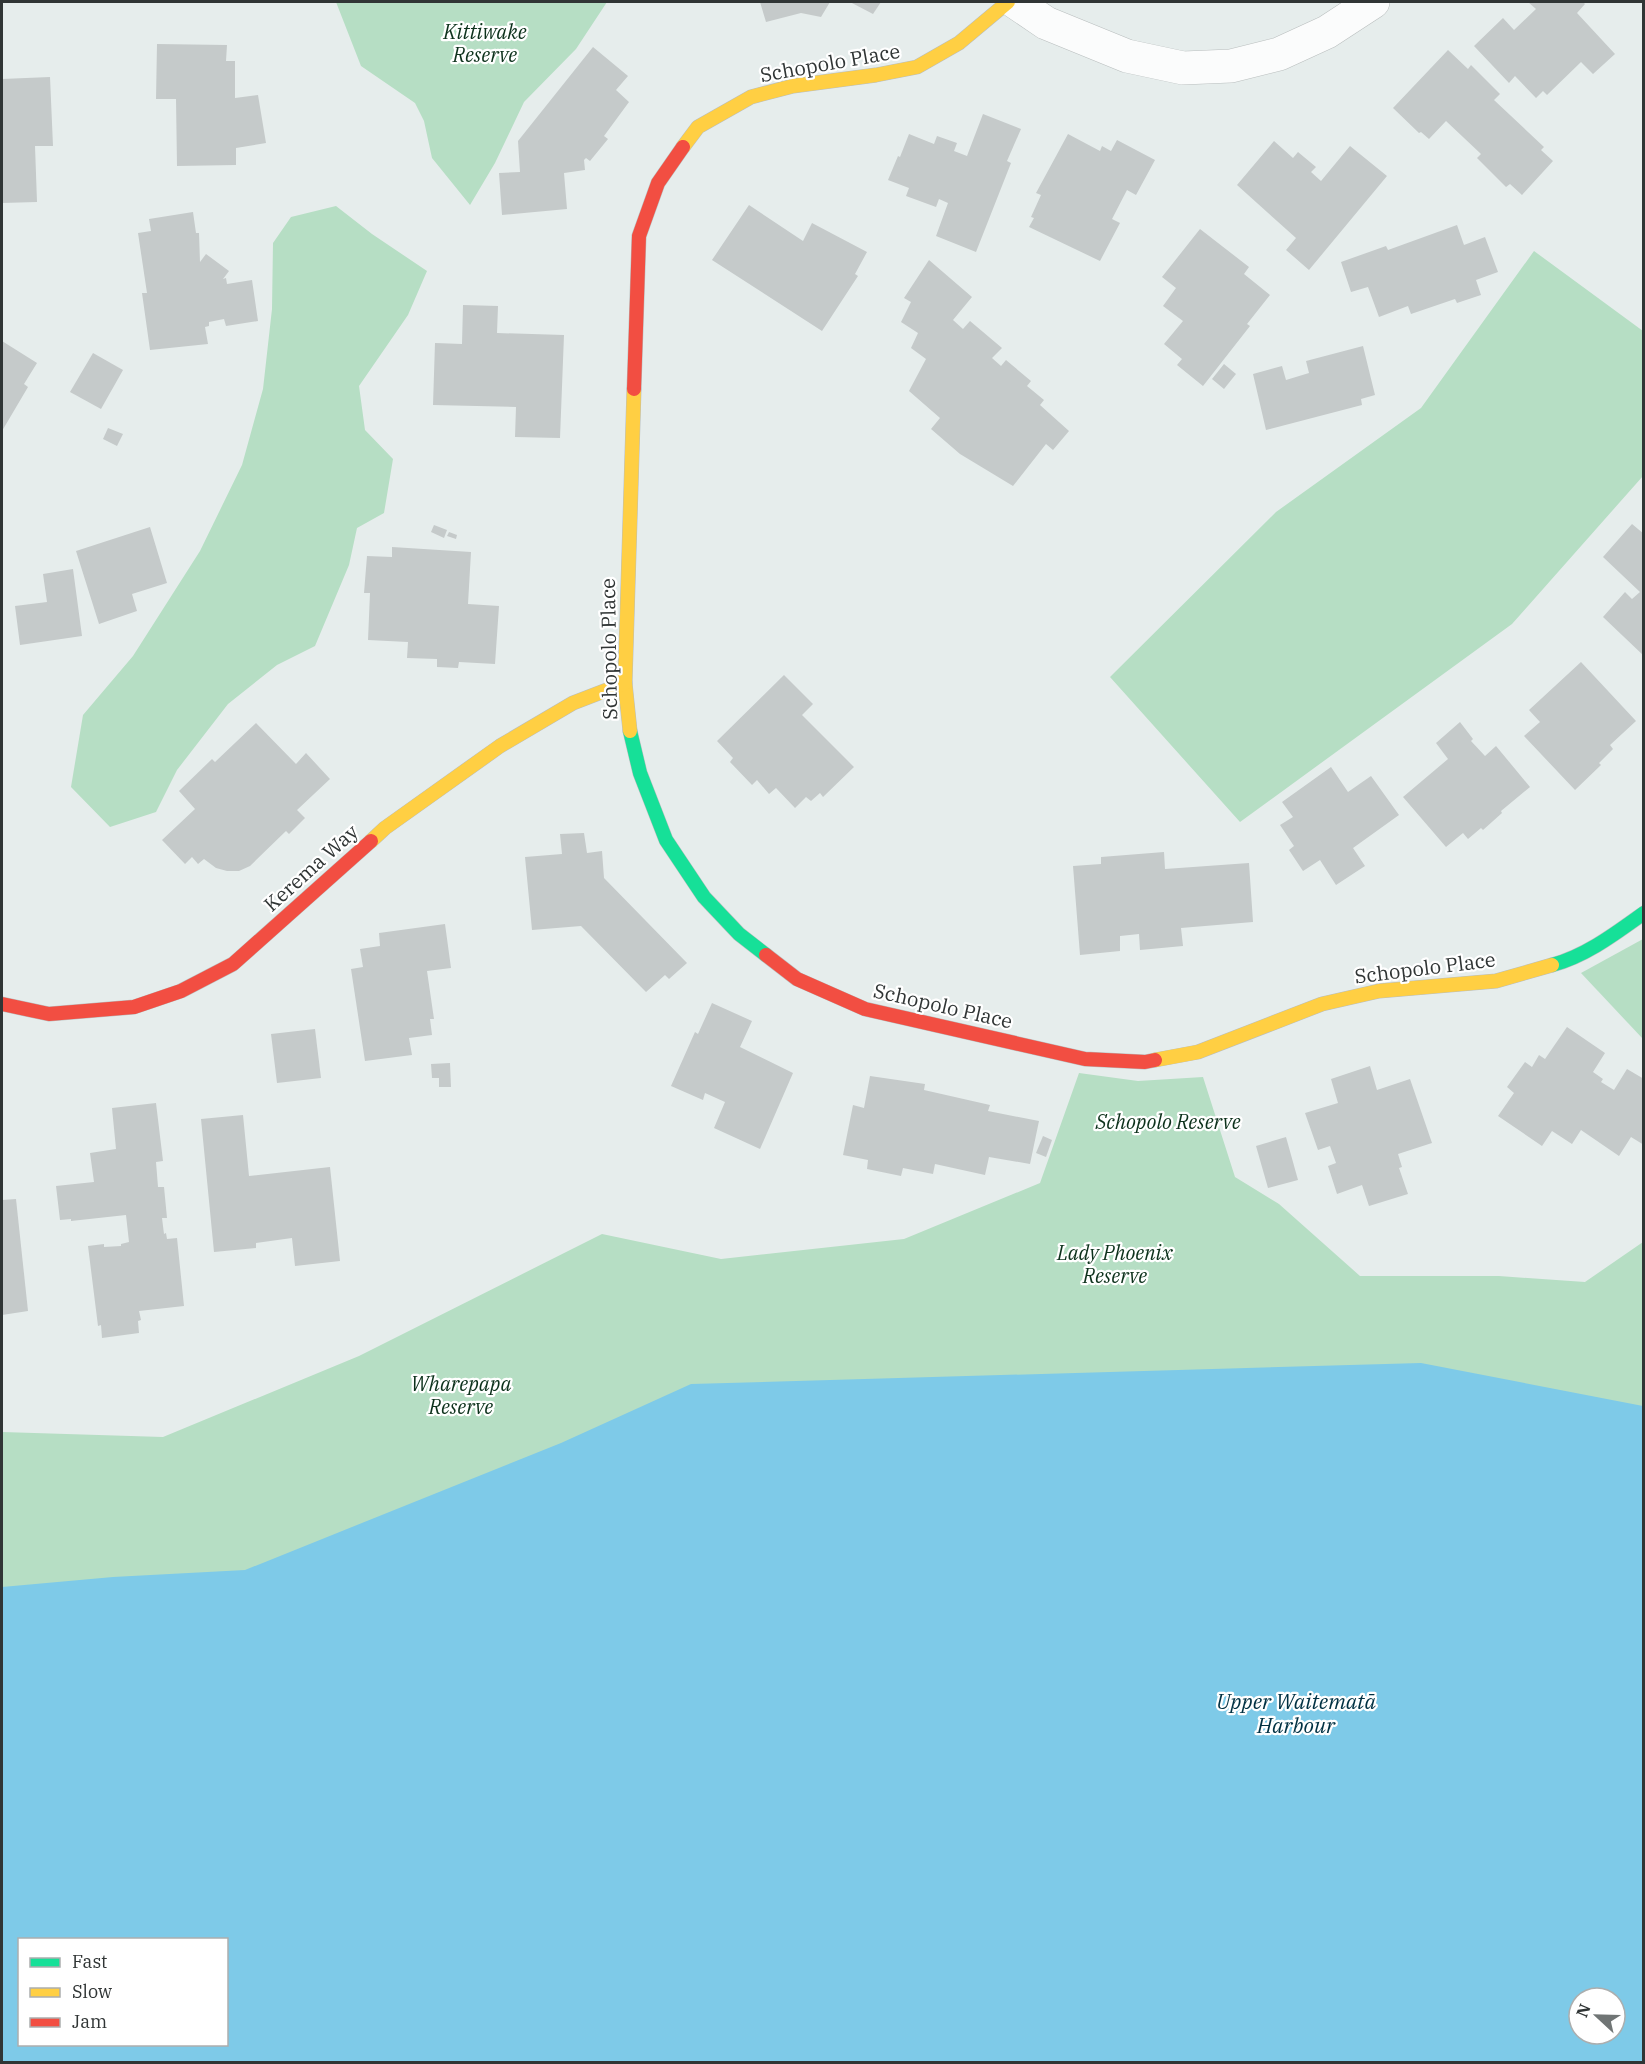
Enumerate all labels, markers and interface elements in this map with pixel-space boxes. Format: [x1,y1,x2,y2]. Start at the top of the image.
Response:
park label: Kittiwake Reserve [442,18,527,68]
street label: Schopolo Place [758,37,902,88]
street label: Schopolo Place [594,578,623,720]
street label: Kerema Way [258,818,364,917]
street label: Schopolo Place [1353,945,1497,990]
street label: Schopolo Place [871,976,1015,1035]
park label: Schopolo Reserve [1094,1108,1241,1135]
park label: Lady Phoenix Reserve [1056,1239,1174,1289]
park label: Wharepapa Reserve [411,1370,511,1420]
water label: Upper Waitematā Harbour [1216,1687,1376,1739]
legend [18,1938,228,2046]
text: Fast [72,1950,107,1973]
text: Slow [72,1980,112,2003]
north arrow [1567,1986,1627,2046]
text: N [1571,2001,1595,2020]
text: Jam [72,2010,107,2033]

